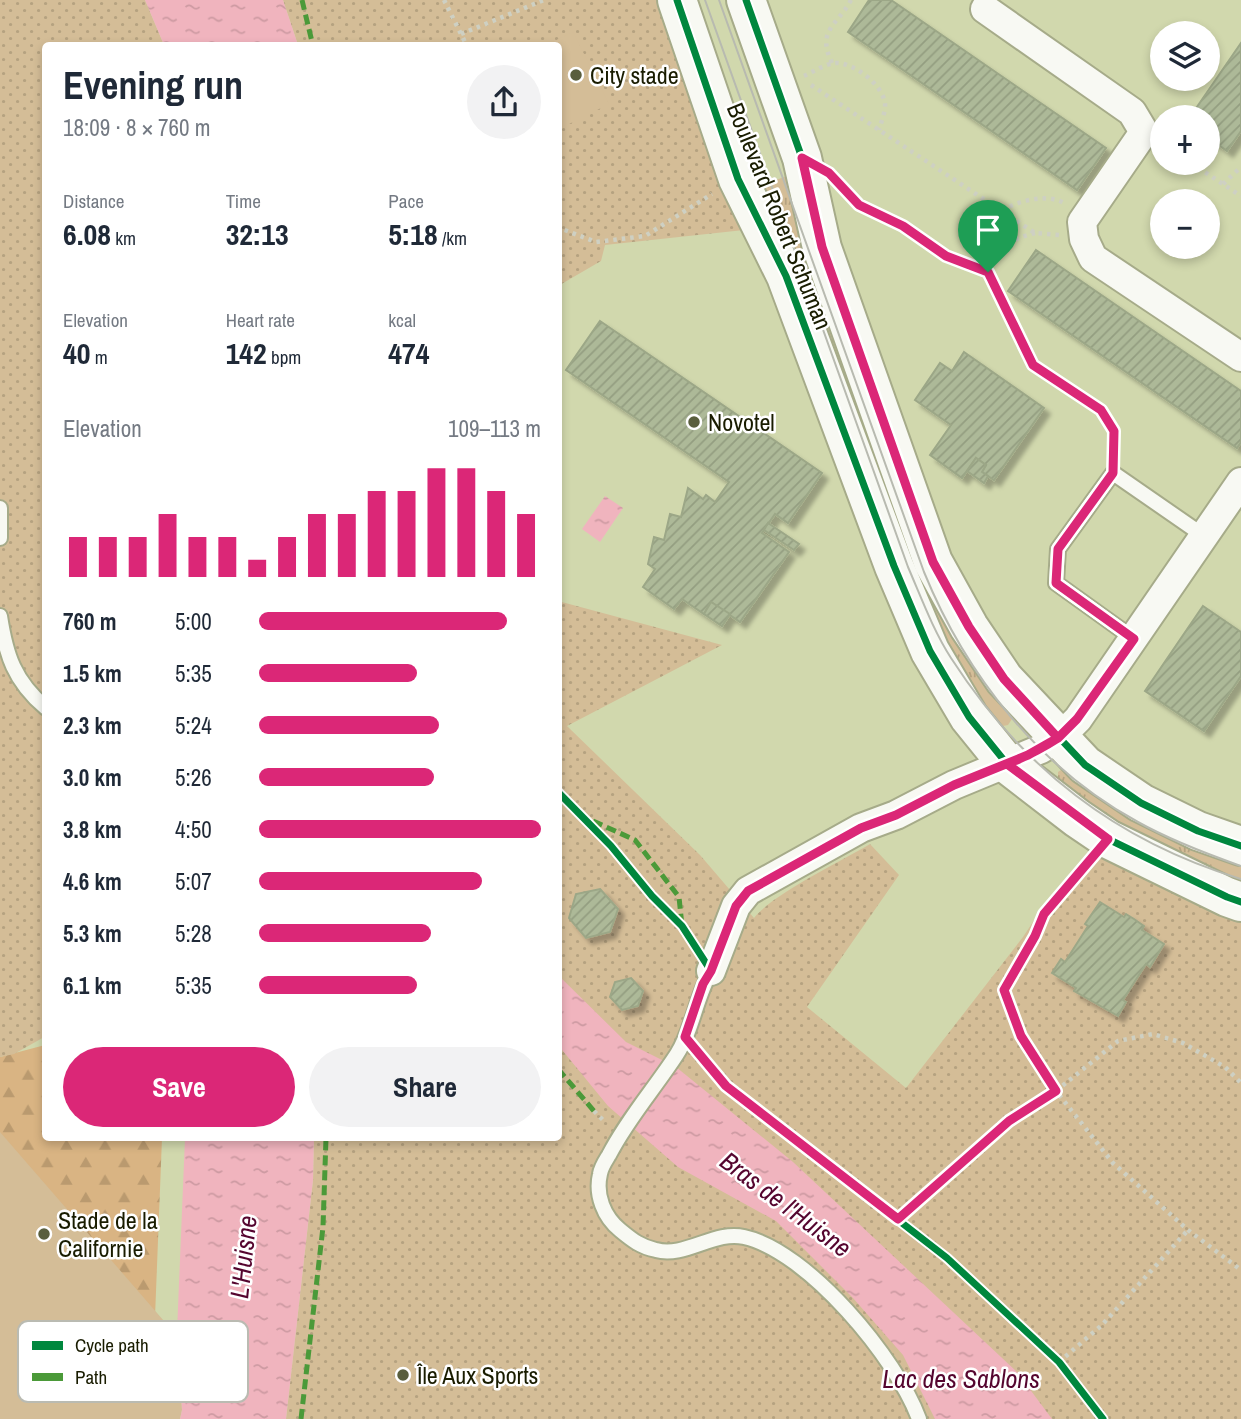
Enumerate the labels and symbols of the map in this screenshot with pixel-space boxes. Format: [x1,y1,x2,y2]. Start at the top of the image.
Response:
place label: City stade [590,59,679,91]
marker: City stade [568,67,584,83]
street label: Boulevard Robert Schuman [720,98,840,334]
pin [958,200,1018,272]
place label: Novotel [708,406,775,438]
marker: Novotel [686,414,702,430]
water label: Bras de l'Huisne [713,1143,859,1265]
place label: Stade de la Californie [58,1204,158,1264]
water label: L'Huisne [221,1214,265,1300]
marker: Stade de la Californie [36,1226,52,1242]
legend [18,1321,248,1402]
text: Cycle path [75,1332,149,1358]
place label: Île Aux Sports [416,1359,538,1391]
water label: Lac des Sablons [882,1361,1040,1396]
text: Path [75,1364,107,1390]
marker: Île Aux Sports [395,1367,411,1383]

